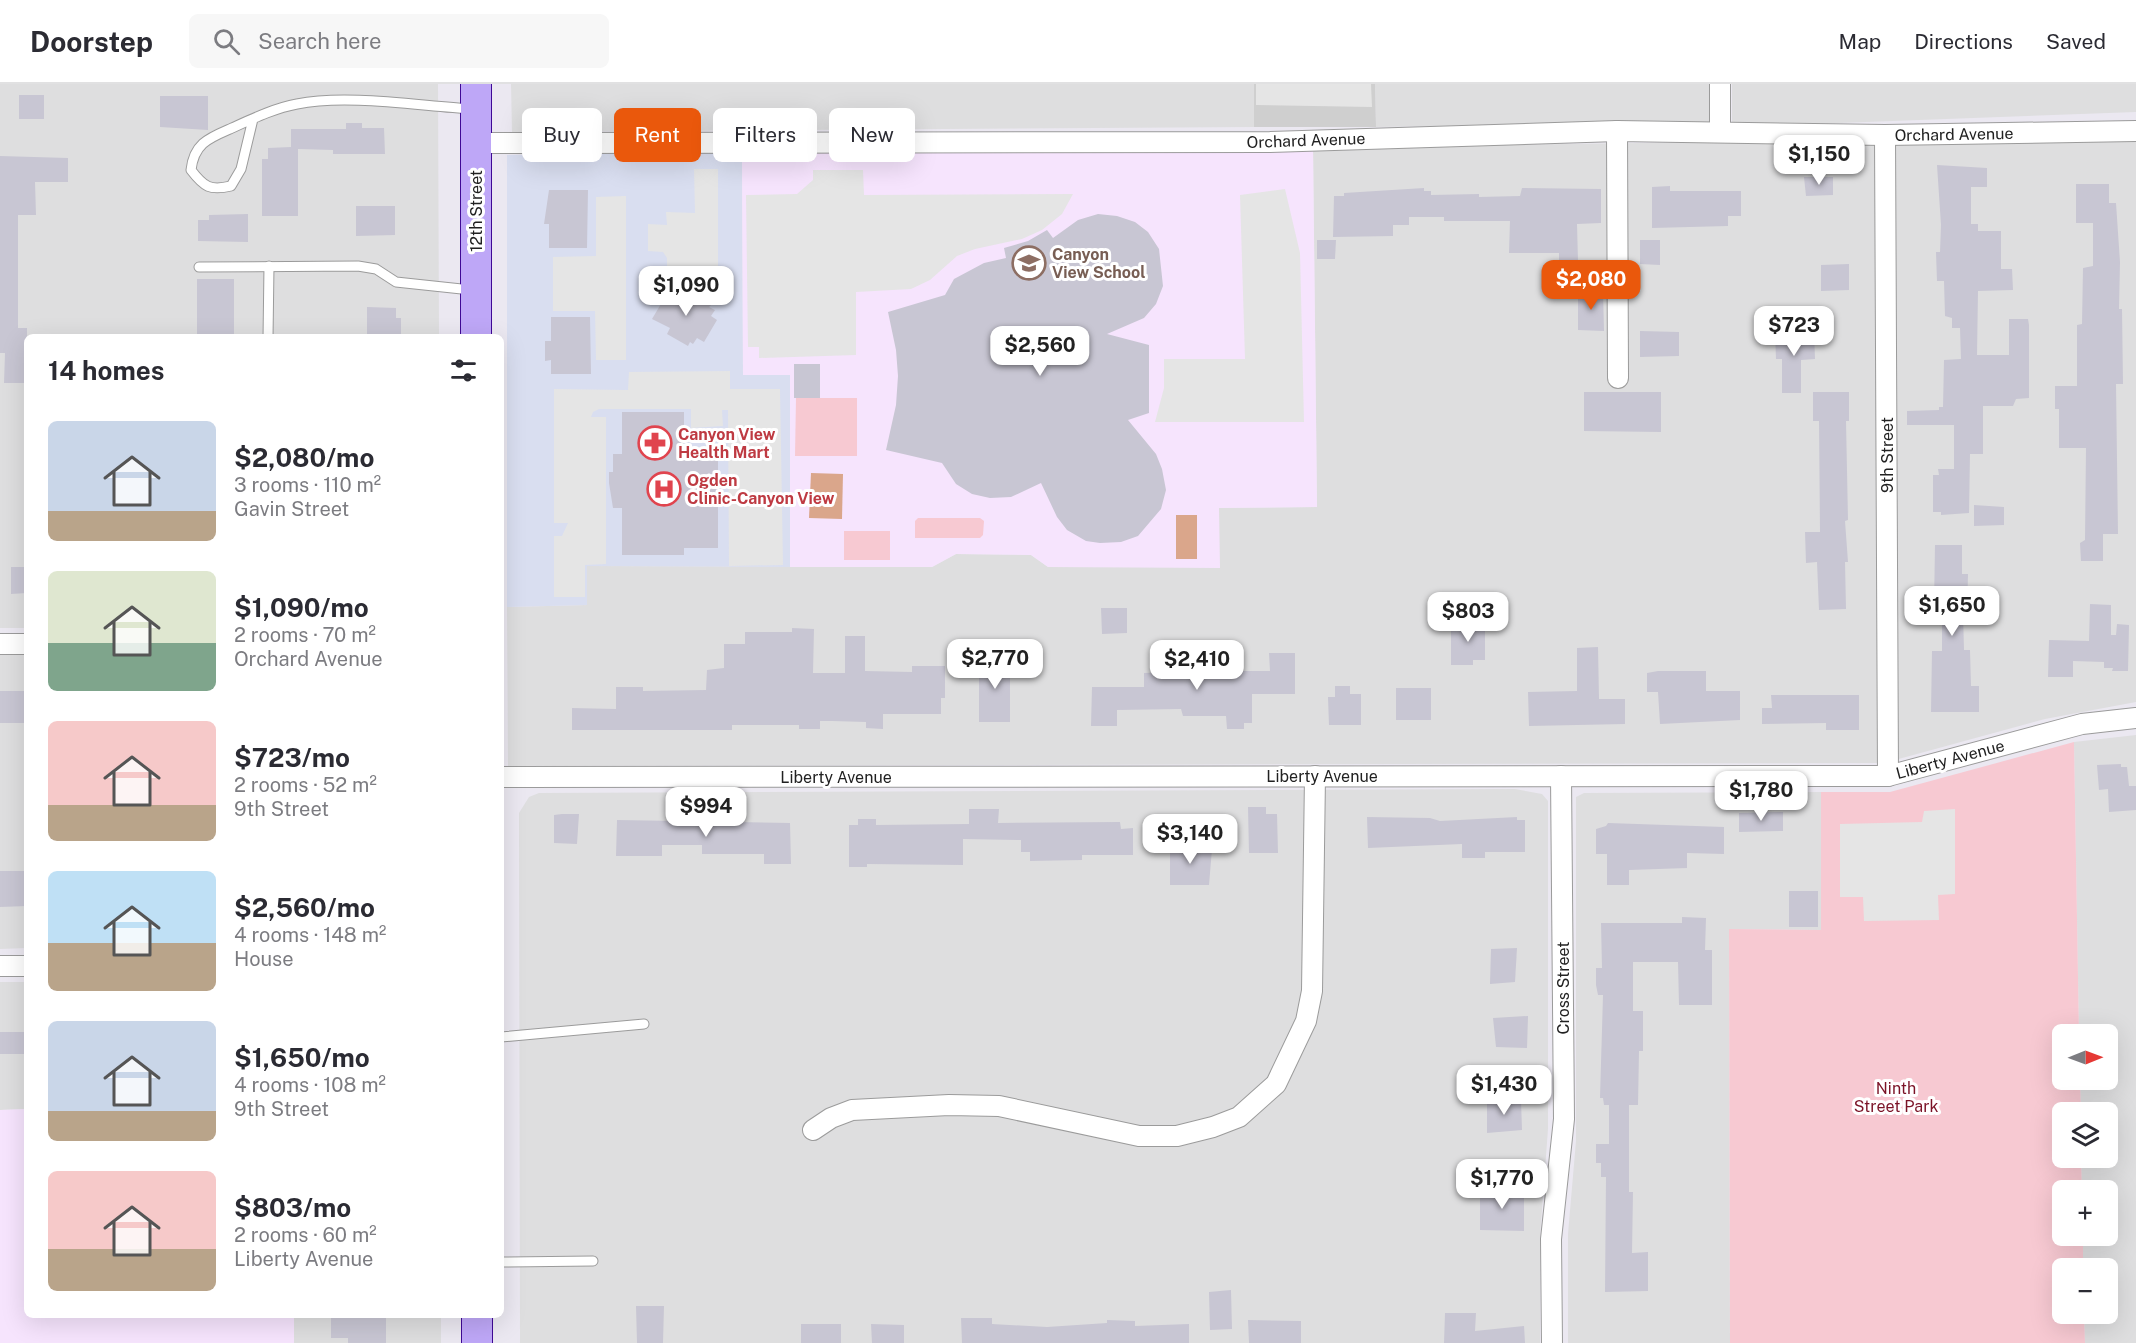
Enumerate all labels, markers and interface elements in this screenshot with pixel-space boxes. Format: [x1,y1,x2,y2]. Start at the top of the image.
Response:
search box [189,14,609,68]
text: Doorstep [30,25,153,58]
icon: search [210,25,243,58]
text: Search here [258,28,381,54]
text: Map [1839,29,1881,54]
text: Directions [1914,29,2013,54]
text: Saved [2046,29,2106,54]
chip: Buy [522,108,602,162]
chip: Rent [614,108,701,162]
chip: Filters [713,108,817,162]
chip: New [829,108,915,162]
street label: Orchard Avenue [1894,124,2014,145]
street label: Orchard Avenue [1246,129,1366,152]
pin: $1,150 [1770,135,1868,186]
text: $1,150 [1788,142,1850,166]
street label: 12th Street [467,170,486,252]
school or university icon: Canyon View School [1011,245,1047,281]
place label: Canyon View School [1052,245,1146,282]
pin: $2,080 [1542,260,1640,311]
pin: $1,090 [637,266,735,317]
text: $2,080 [1556,267,1626,291]
text: $1,090 [653,273,719,297]
pin: $723 [1758,306,1830,357]
text: $723 [1768,313,1820,337]
pin: $2,560 [991,326,1089,377]
text: $2,560 [1004,333,1076,357]
icon: filters [447,354,480,387]
text: 14 homes [48,355,164,386]
street label: 9th Street [1878,417,1897,493]
pharmacy icon: Canyon View Health Mart [637,425,673,461]
place label: Canyon View Health Mart [678,425,776,462]
text: $2,080/mo [234,442,374,473]
icon: home [96,445,168,517]
hospital icon: Ogden Clinic-Canyon View [646,471,682,507]
place label: Ogden Clinic-Canyon View [687,471,835,508]
text: 3 rooms · 110 m² [234,473,381,497]
text: Gavin Street [234,497,349,521]
pin: $1,650 [1903,586,2001,637]
text: $1,090/mo [234,592,369,623]
pin: $803 [1432,592,1504,643]
text: $1,650 [1918,593,1986,617]
icon: home [96,595,168,667]
text: $803 [1441,599,1495,623]
text: 2 rooms · 70 m² [234,623,376,647]
pin: $2,770 [946,639,1044,690]
pin: $2,410 [1148,640,1246,691]
text: $2,770 [961,646,1029,670]
text: Orchard Avenue [234,647,383,671]
text: $2,410 [1164,647,1230,671]
street label: Liberty Avenue [1894,736,2006,783]
text: $723/mo [234,742,350,773]
icon: home [96,745,168,817]
street label: Liberty Avenue [1266,767,1378,786]
street label: Liberty Avenue [780,768,892,787]
pin: $1,780 [1712,771,1810,822]
text: 2 rooms · 52 m² [234,773,377,797]
text: $1,780 [1729,778,1793,802]
pin: $994 [670,787,742,838]
text: $994 [680,794,732,818]
text: 9th Street [234,797,329,821]
pin: $3,140 [1141,814,1239,865]
text: $3,140 [1156,821,1224,845]
text: $2,560/mo [234,892,375,923]
icon: home [96,895,168,967]
text: 4 rooms · 148 m² [234,923,386,947]
street label: Cross Street [1554,942,1573,1034]
text: House [234,947,294,971]
north arrow [2052,1024,2118,1090]
map controls [2052,1024,2118,1324]
text: $1,650/mo [234,1042,370,1073]
icon: home [96,1045,168,1117]
pin: $1,430 [1455,1065,1553,1116]
text: $1,430 [1471,1072,1537,1096]
text: 4 rooms · 108 m² [234,1073,386,1097]
park label: Ninth Street Park [1854,1079,1938,1116]
text: 9th Street [234,1097,329,1121]
button: layers [2052,1102,2118,1168]
pin: $1,770 [1453,1159,1551,1210]
text: $1,770 [1470,1166,1534,1190]
button: + [2052,1180,2118,1246]
text: $803/mo [234,1192,351,1223]
icon: home [96,1195,168,1267]
text: 2 rooms · 60 m² [234,1223,377,1247]
text: Liberty Avenue [234,1247,373,1271]
button: − [2052,1258,2118,1324]

